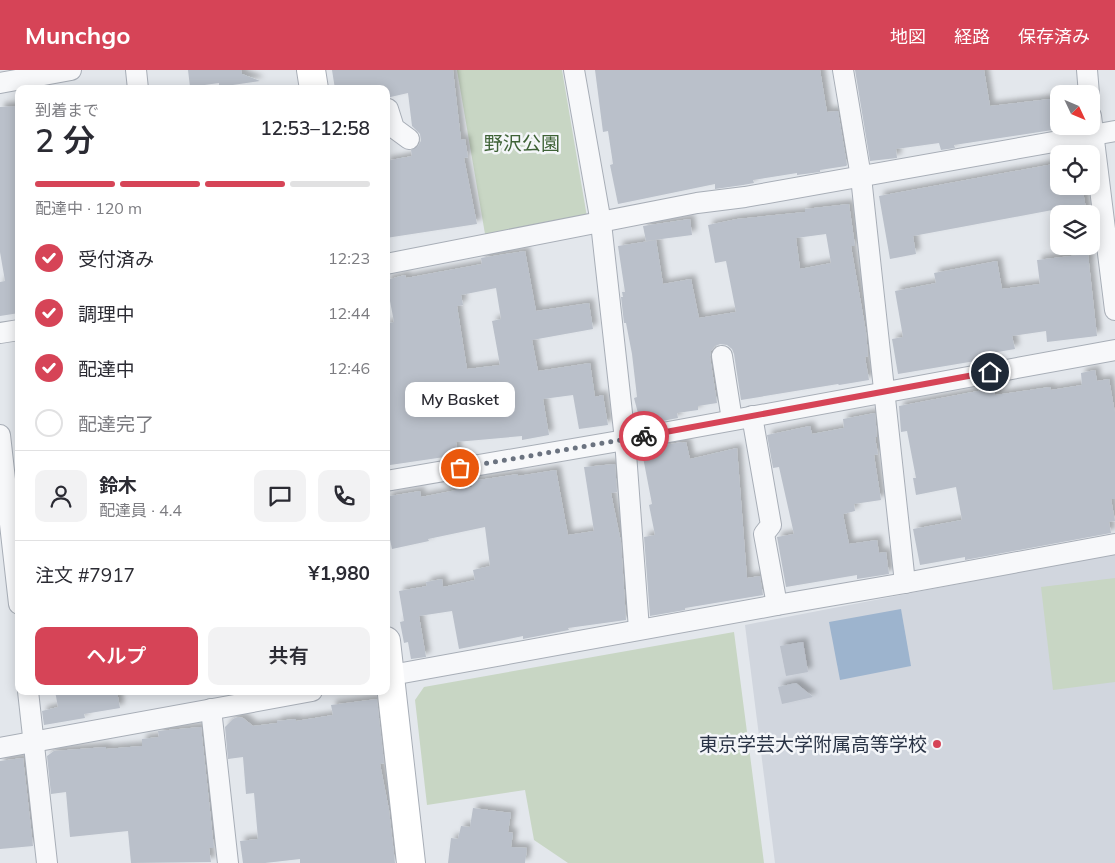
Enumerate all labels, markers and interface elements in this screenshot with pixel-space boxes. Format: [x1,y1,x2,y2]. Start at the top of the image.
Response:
text: Munchgo [25,20,130,50]
text: 地図 [890,25,926,48]
text: 経路 [954,25,990,48]
text: 保存済み [1018,25,1090,48]
north arrow [1050,85,1100,135]
map controls [1050,85,1100,255]
text: 到着まで [35,100,99,120]
text: 12:53–12:58 [260,116,370,140]
text: 2 分 [35,120,95,160]
park label: 野沢公園 [484,131,560,155]
button: locate [1050,145,1100,195]
text: 配達中 · 120 m [35,198,142,218]
button: layers [1050,205,1100,255]
icon: check [35,244,63,272]
text: 受付済み [78,247,154,271]
text: 12:23 [328,248,370,268]
icon: check [35,299,63,327]
text: 調理中 [78,302,135,326]
text: 12:44 [328,303,370,323]
pin [969,351,1011,393]
icon: check [35,354,63,382]
text: 配達中 [78,357,135,381]
text: 12:46 [328,358,370,378]
icon: home [976,358,1004,386]
callout: My Basket [405,383,515,418]
text: My Basket [421,389,499,409]
courier [619,411,669,461]
text: 配達完了 [78,412,154,436]
icon: bike [630,422,658,450]
pin [439,447,481,489]
icon: bag [446,454,474,482]
button: person [35,470,87,522]
button: chat [254,470,306,522]
button: phone [318,470,370,522]
text: 鈴木 [99,473,137,497]
text: 配達員 · 4.4 [99,500,182,520]
text: ¥1,980 [308,561,370,585]
text: 注文 #7917 [35,563,135,587]
button: ヘルプ [35,627,198,685]
button: 共有 [208,627,370,685]
place label: 東京学芸大学附属高等学校 [699,732,927,756]
marker: 東京学芸大学附属高等学校 [931,738,943,750]

